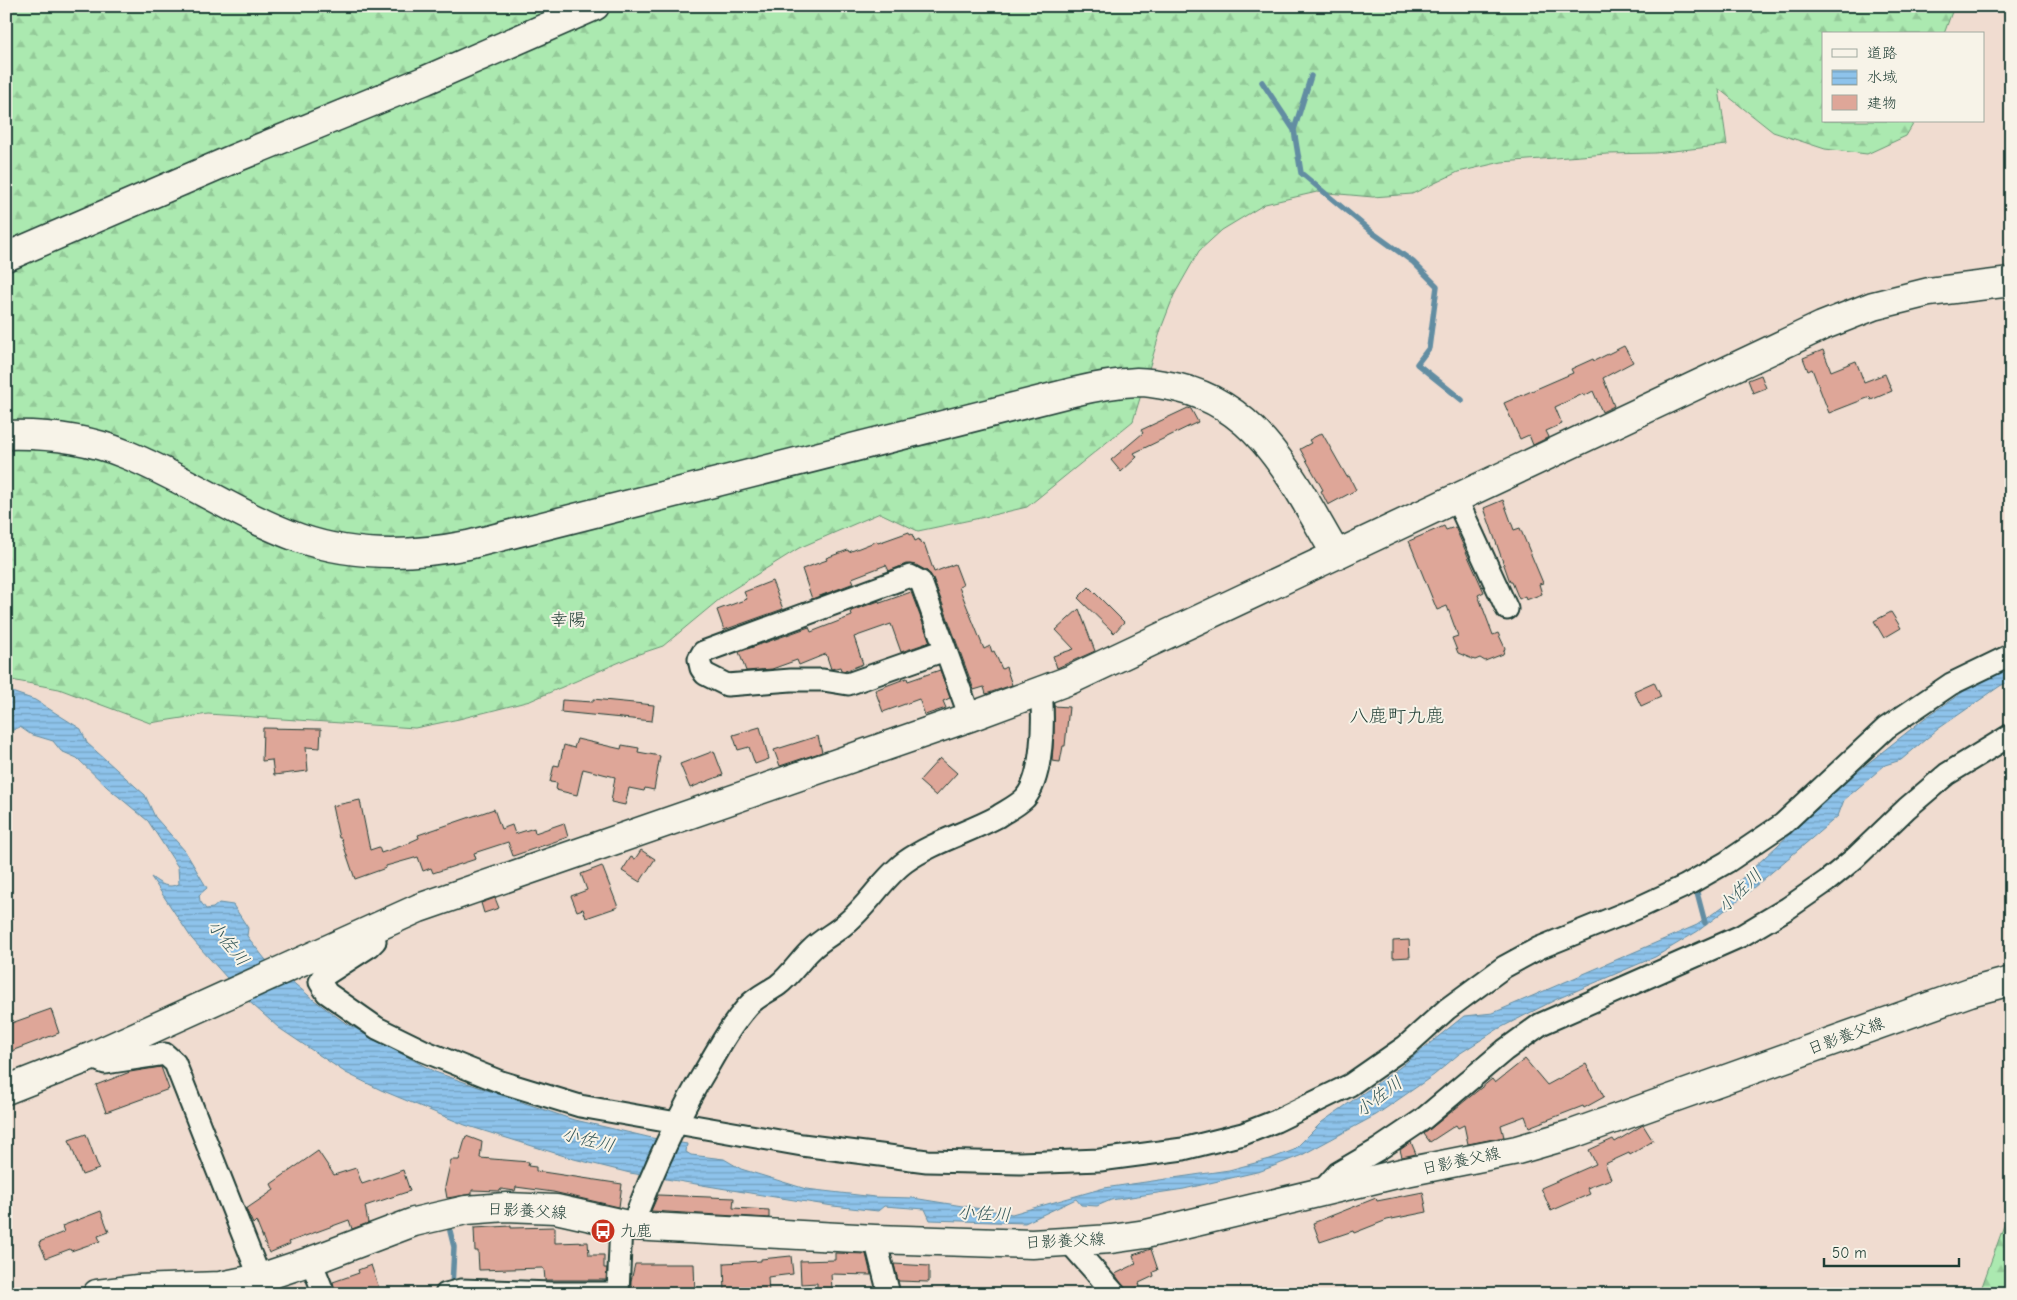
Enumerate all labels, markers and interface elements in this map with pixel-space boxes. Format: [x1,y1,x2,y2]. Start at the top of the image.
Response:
legend [1822,32,1984,122]
text: 道路 [1867,44,1897,62]
text: 水域 [1867,68,1897,86]
text: 建物 [1867,94,1897,112]
district label: 幸陽 [550,610,586,631]
district label: 八鹿町九鹿 [1349,705,1445,727]
water label: 小佐川 [1713,865,1767,917]
water label: 小佐川 [203,915,253,971]
street label: 日影養父線 [1805,1014,1887,1058]
water label: 小佐川 [1351,1072,1407,1122]
water label: 小佐川 [559,1123,617,1157]
street label: 日影養父線 [1420,1144,1502,1178]
street label: 日影養父線 [487,1200,567,1222]
water label: 小佐川 [956,1202,1012,1226]
bus stop icon: 九鹿 [590,1218,616,1244]
place label: 九鹿 [620,1222,652,1240]
street label: 日影養父線 [1025,1230,1105,1252]
scale bar [1824,1235,1960,1267]
text: 50 m [1832,1244,1867,1262]

